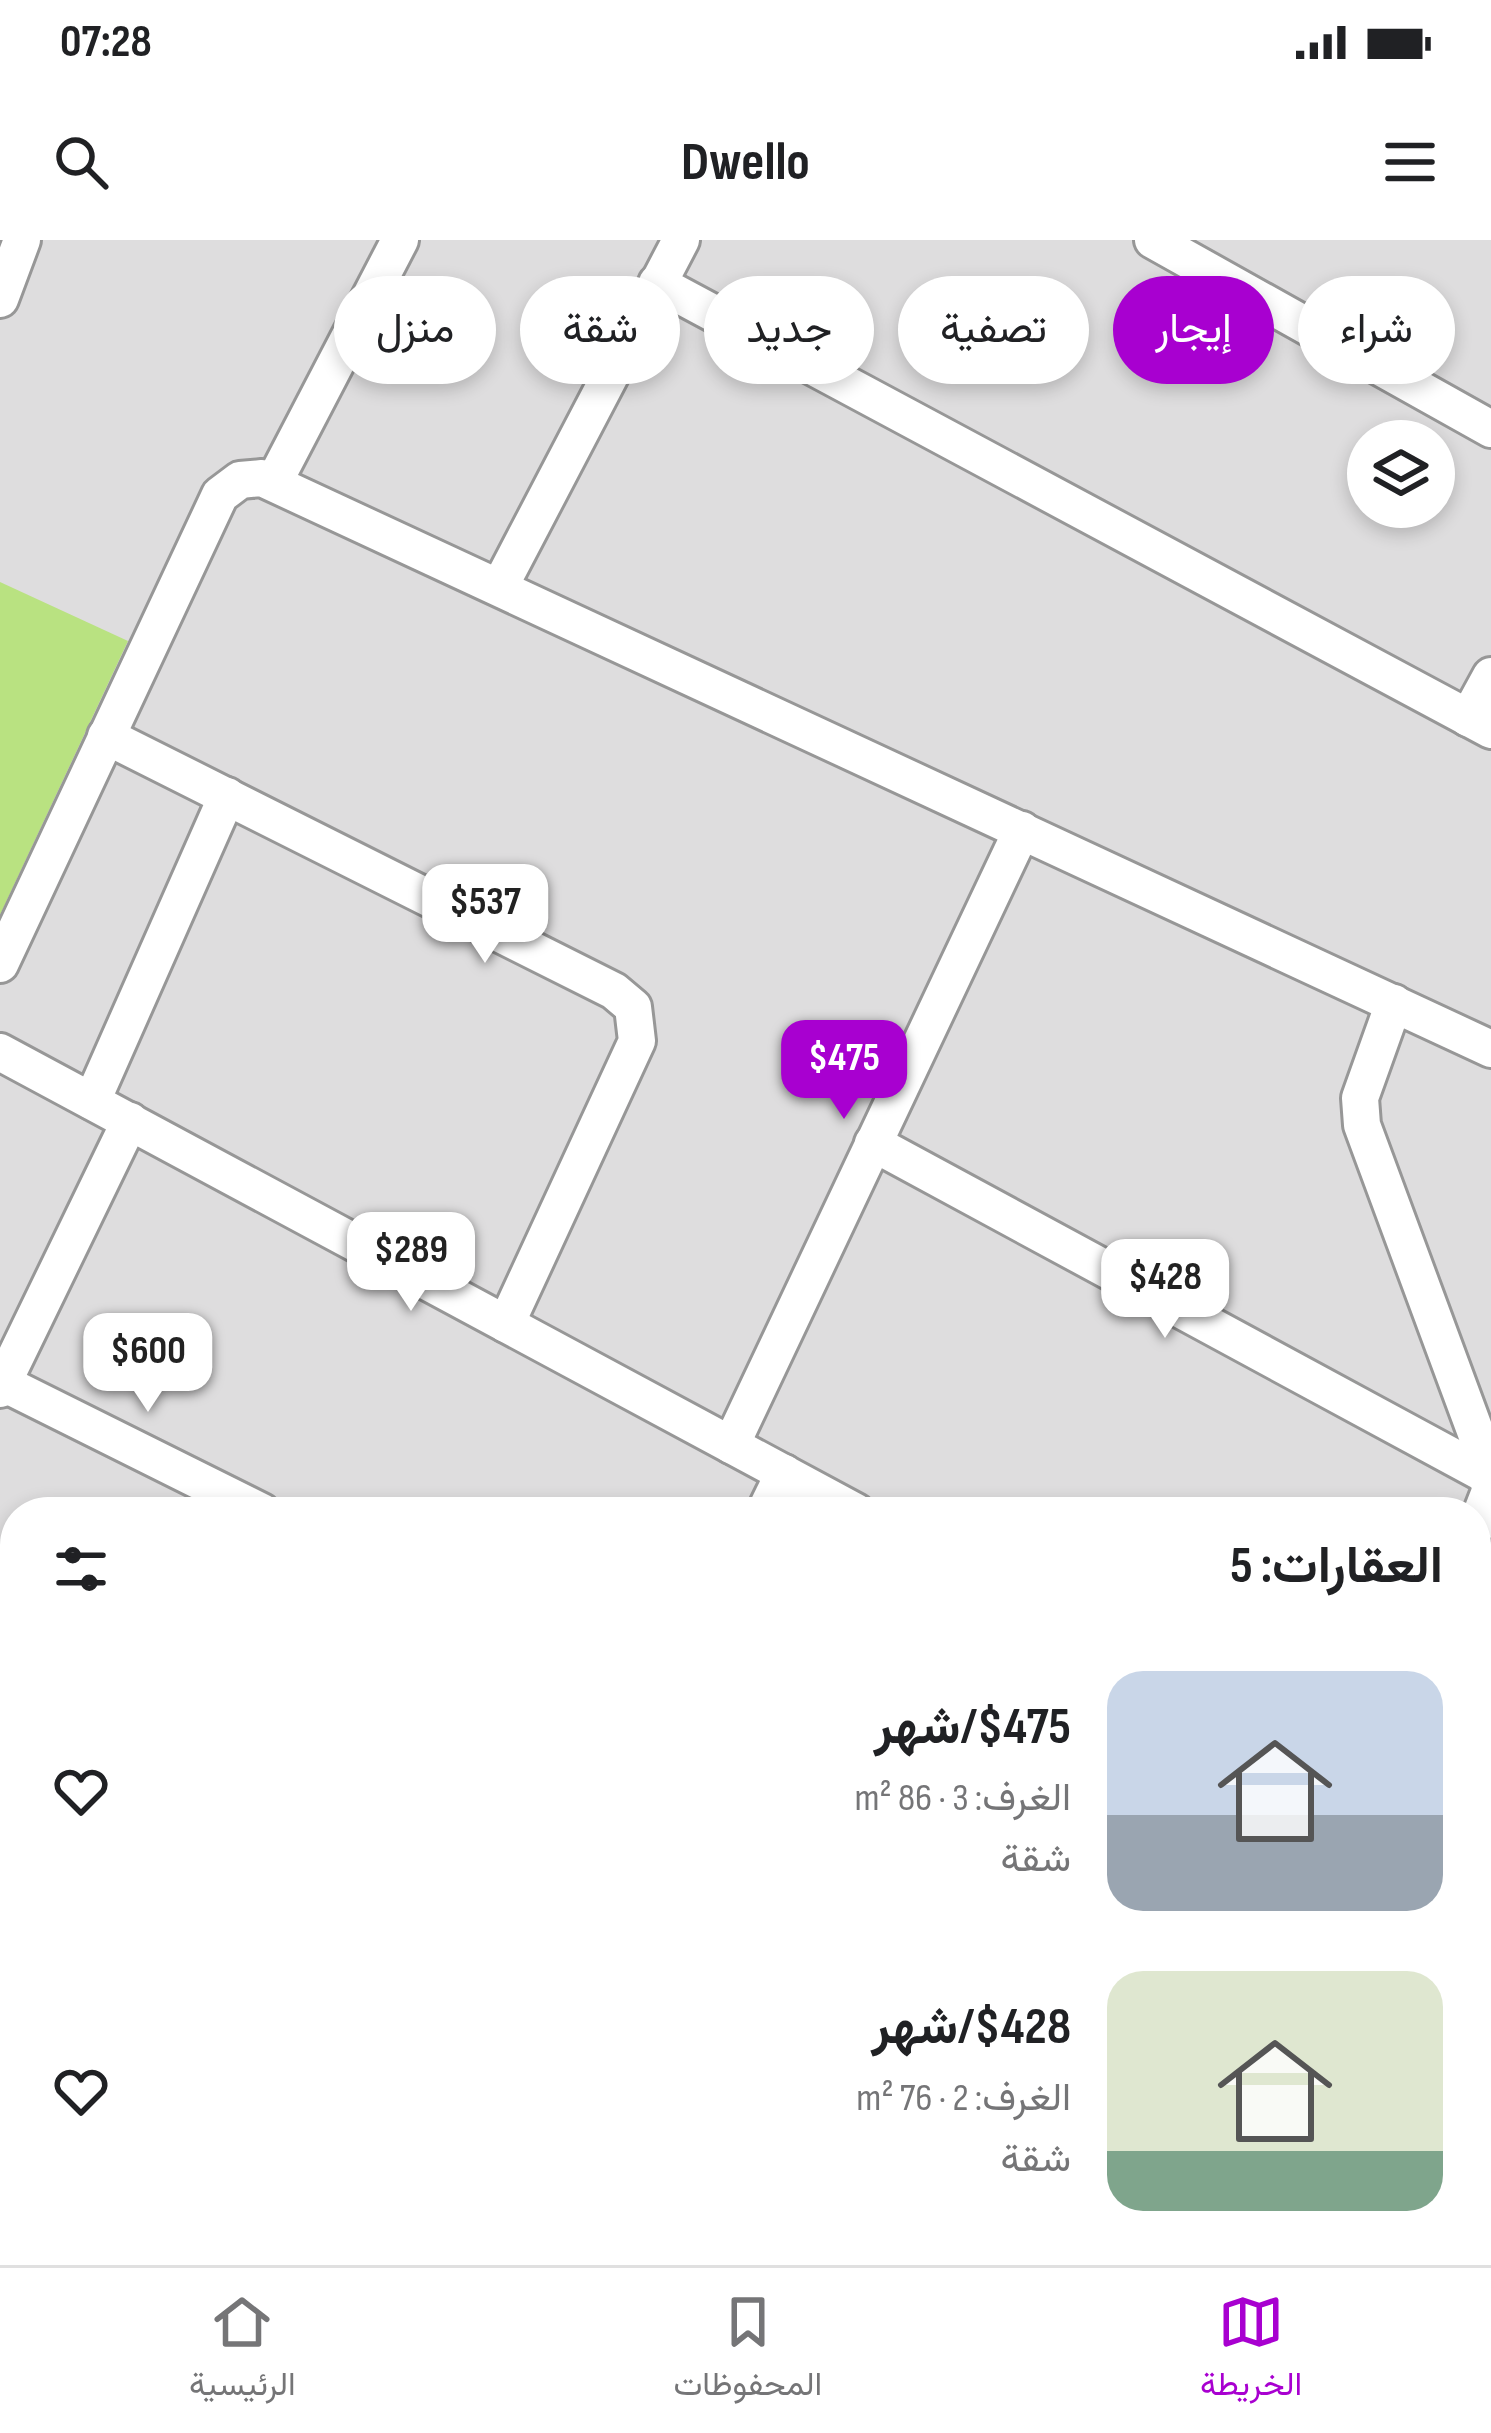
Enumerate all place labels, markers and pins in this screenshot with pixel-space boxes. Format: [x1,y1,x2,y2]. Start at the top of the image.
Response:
pin: $537 [414,864,556,966]
pin: $475 [773,1020,915,1122]
pin: $289 [340,1212,482,1314]
pin: $428 [1094,1239,1236,1341]
pin: $600 [77,1313,219,1415]

